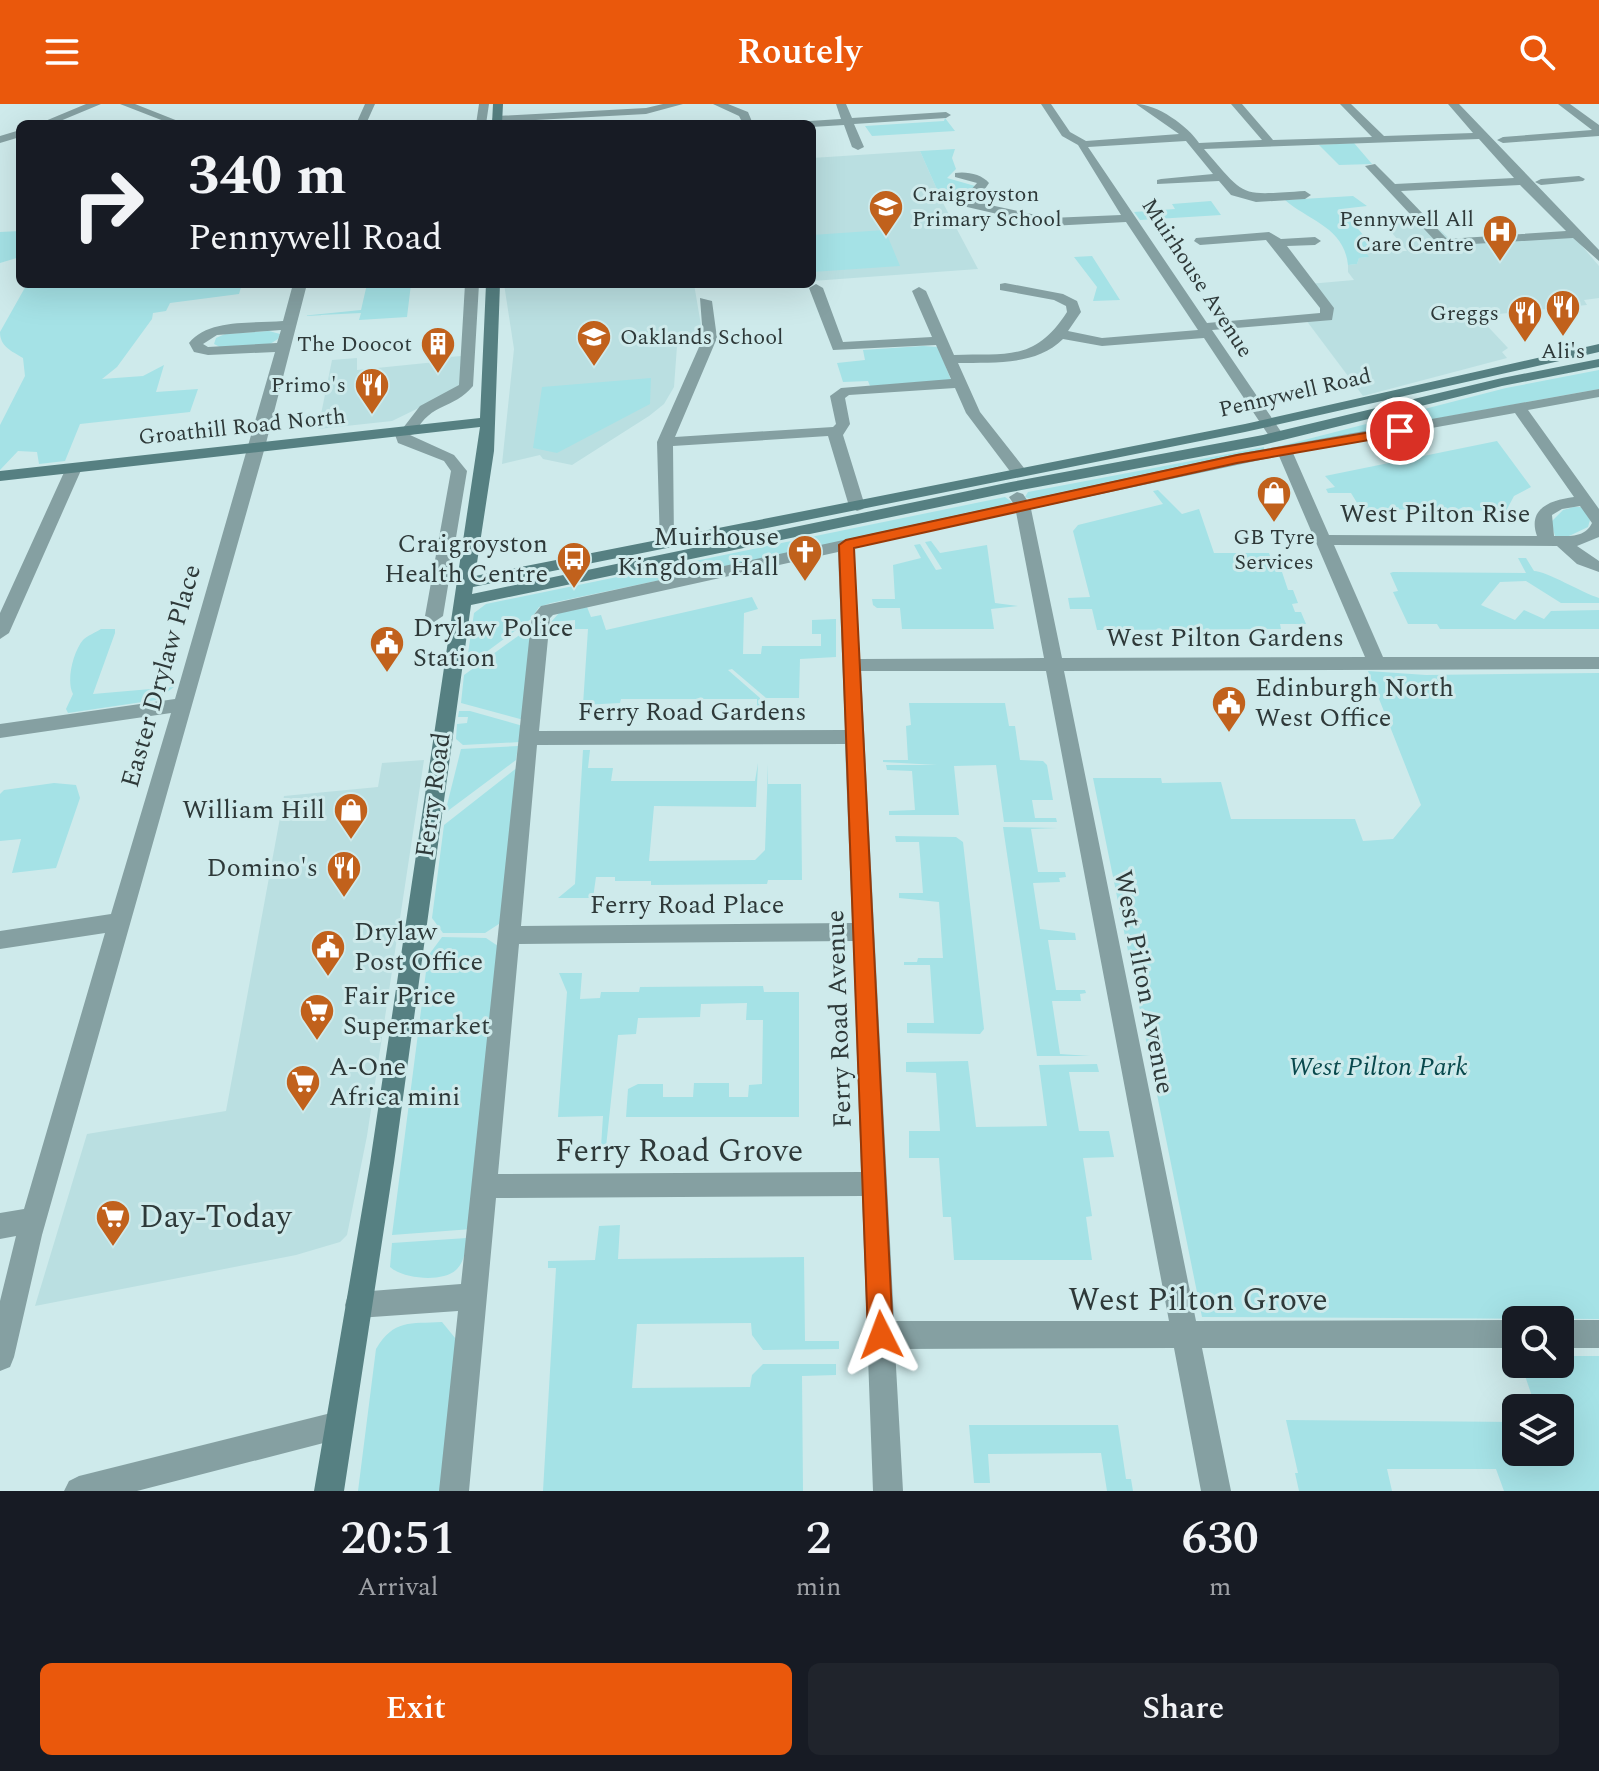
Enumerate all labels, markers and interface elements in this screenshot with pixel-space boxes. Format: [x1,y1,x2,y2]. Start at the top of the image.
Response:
text: Routely [737,25,862,80]
icon: menu [40,30,84,74]
icon: search [1515,30,1559,74]
text: 340 m [188,134,347,219]
icon: right [56,152,160,256]
place label: Craigroyston Primary School [912,178,1062,236]
school or university icon: Craigroyston Primary School [867,188,905,238]
street label: Muirhouse Avenue [1133,192,1261,364]
place label: Pennywell All Care Centre [1339,203,1474,261]
text: Pennywell Road [188,211,442,266]
hospital icon: Pennywell All Care Centre [1481,213,1519,263]
restaurant icon: Ali's [1544,288,1582,338]
restaurant icon: Greggs [1506,294,1544,344]
place label: Greggs [1430,297,1499,330]
school or university icon: Oaklands School [575,318,613,368]
place label: Oaklands School [620,321,784,354]
building icon: The Doocot [419,325,457,375]
place label: The Doocot [297,328,412,361]
place label: Ali's [1541,335,1585,368]
street label: Pennywell Road [1216,359,1374,427]
restaurant icon: Primo's [353,366,391,416]
place label: Primo's [271,369,346,402]
pin [1366,397,1434,465]
street label: Groathill Road North [137,400,347,454]
icon: arrive [1378,409,1422,453]
shop icon: GB Tyre Services [1255,474,1293,524]
street label: West Pilton Rise [1340,494,1530,534]
place label: Muirhouse Kingdom Hall [617,517,779,587]
place label: GB Tyre Services [1233,521,1315,579]
place label: Craigroyston Health Centre [384,524,548,594]
church icon: Muirhouse Kingdom Hall [786,533,824,583]
bus stop icon: Craigroyston Health Centre [555,540,593,590]
street label: Easter Drylaw Place [110,560,212,792]
place label: Drylaw Police Station [413,608,573,678]
street label: West Pilton Gardens [1106,618,1344,658]
public building icon: Drylaw Police Station [368,624,406,674]
place label: Edinburgh North West Office [1255,668,1454,738]
public building icon: Edinburgh North West Office [1210,684,1248,734]
street label: Ferry Road Gardens [578,692,806,732]
street label: Ferry Road [404,730,462,860]
place label: William Hill [182,790,325,830]
shop icon: William Hill [332,791,370,841]
place label: Domino's [207,848,318,888]
restaurant icon: Domino's [325,849,363,899]
street label: West Pilton Avenue [1103,867,1185,1097]
street label: Ferry Road Place [590,885,784,925]
street label: Ferry Road Avenue [815,909,863,1129]
place label: Drylaw Post Office [354,912,483,982]
public building icon: Drylaw Post Office [309,928,347,978]
place label: Fair Price Supermarket [343,976,490,1046]
supermarket icon: Fair Price Supermarket [298,992,336,1042]
place label: A-One Africa mini [329,1047,461,1117]
park label: West Pilton Park [1288,1047,1468,1087]
supermarket icon: A-One Africa mini [284,1063,322,1113]
street label: Ferry Road Grove [555,1127,803,1176]
place label: Day-Today [139,1193,293,1242]
supermarket icon: Day-Today [94,1198,132,1248]
street label: West Pilton Grove [1068,1276,1328,1325]
position arrow [839,1293,923,1377]
map controls [1502,1306,1574,1466]
button: search [1502,1306,1574,1378]
button: layers [1502,1394,1574,1466]
text: 20:51 [340,1502,456,1575]
text: 2 [806,1502,831,1575]
text: 630 [1182,1502,1259,1575]
text: Arrival [357,1567,438,1607]
text: min [796,1567,841,1607]
text: m [1209,1567,1231,1607]
button: Exit [40,1663,792,1755]
button: Share [808,1663,1559,1755]

